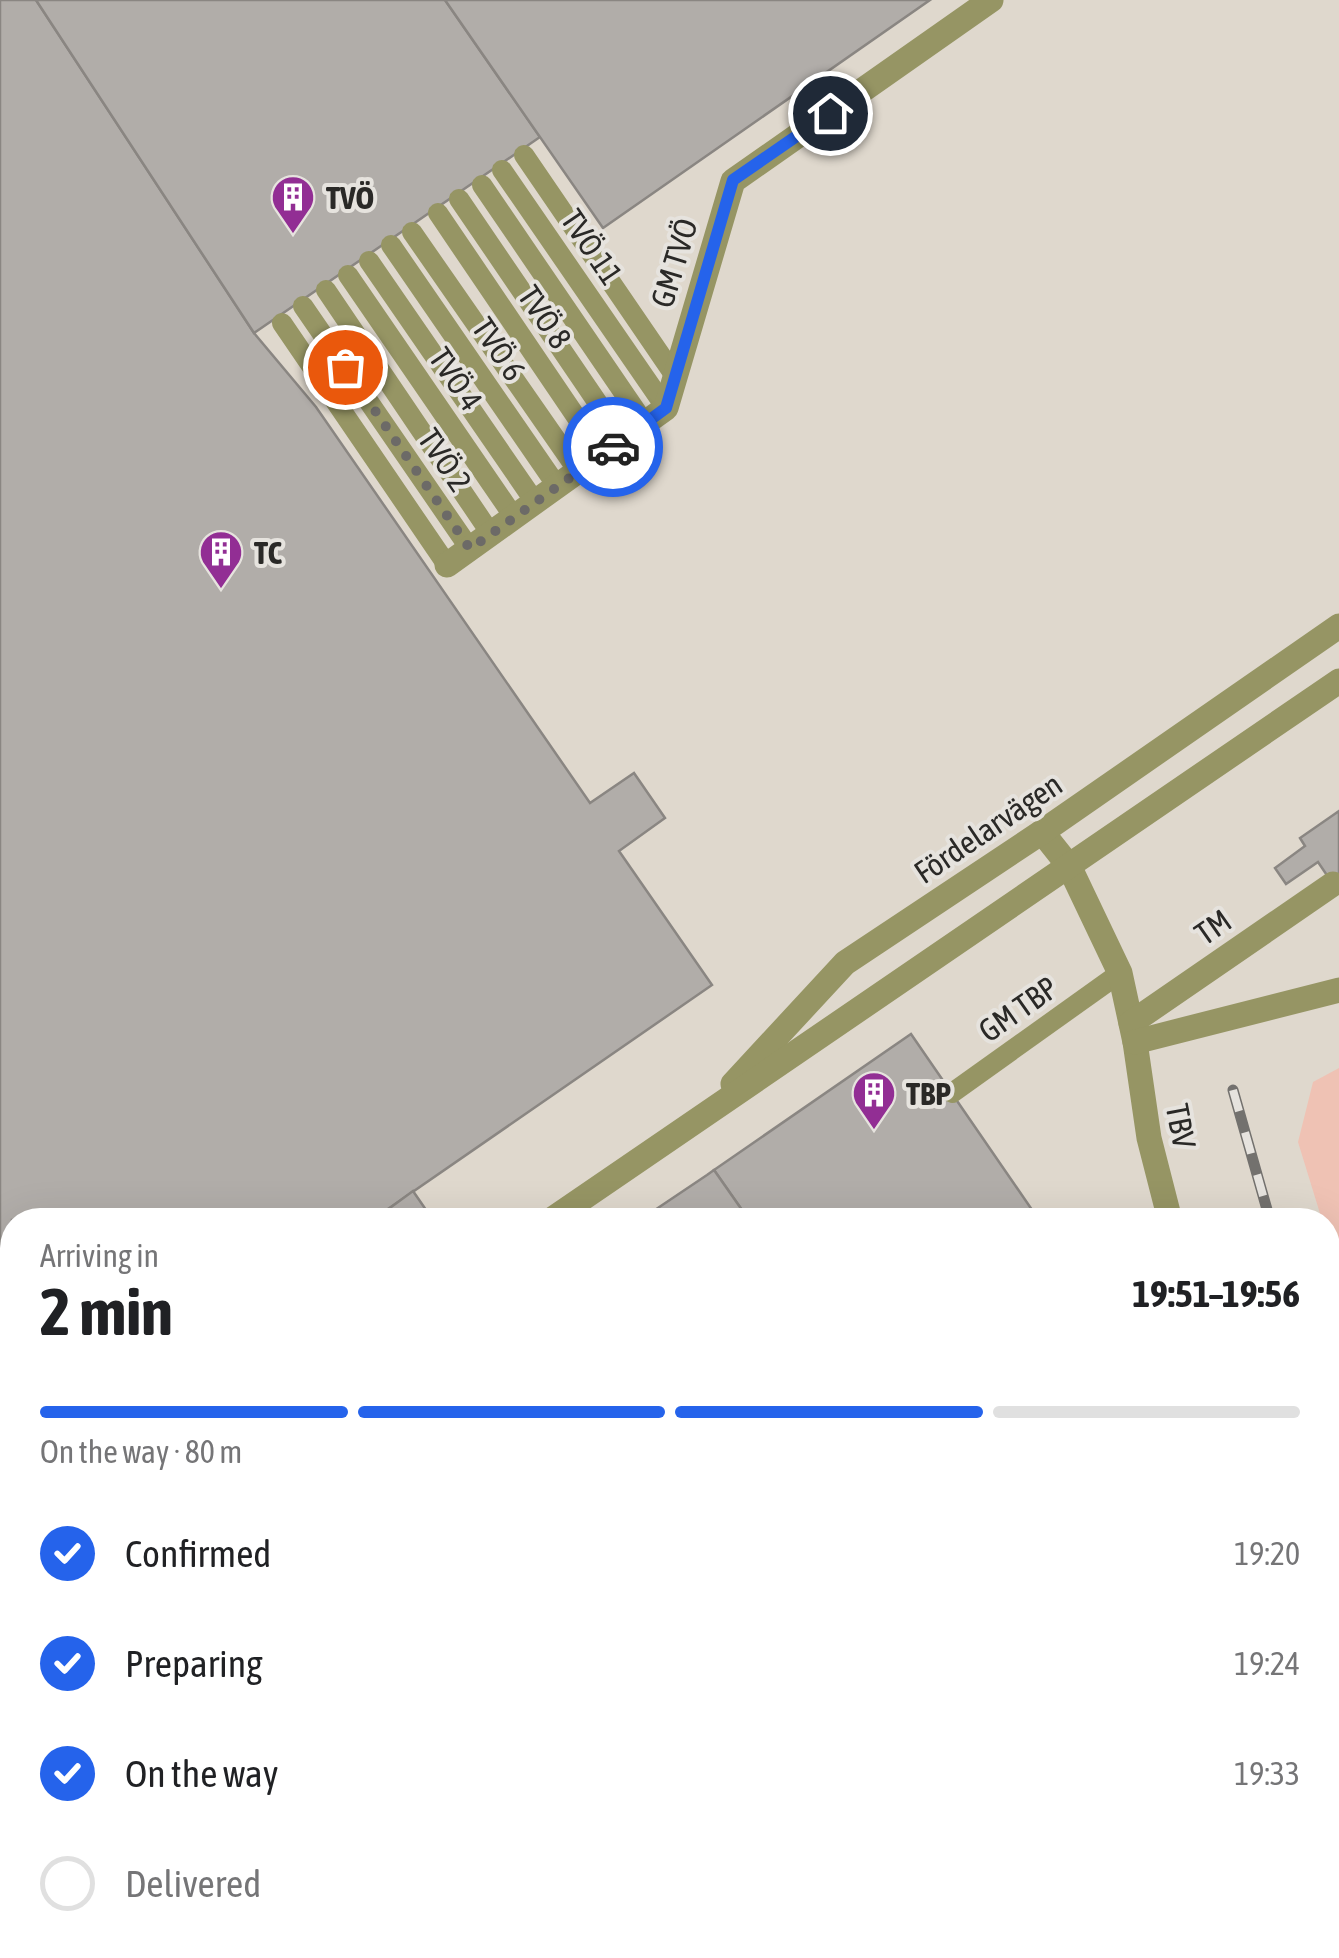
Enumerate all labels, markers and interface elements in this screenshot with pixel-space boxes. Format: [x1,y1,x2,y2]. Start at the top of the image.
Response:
pin [788,71,873,156]
icon: home [803,86,858,141]
building icon: TVÖ [270,174,316,235]
place label: TVÖ [326,179,374,216]
street label: TVÖ 11 [554,202,630,292]
street label: GM TVÖ [643,214,705,312]
street label: TVÖ 8 [511,279,579,355]
street label: TVÖ 6 [465,311,533,387]
pin [303,325,388,410]
icon: bag [318,340,373,395]
street label: TVÖ 4 [422,341,490,417]
courier [563,397,663,497]
icon: car [586,420,641,475]
street label: TVÖ 2 [411,422,479,498]
building icon: TC [198,529,244,590]
place label: TC [254,534,282,571]
street label: Fördelarvägen [907,765,1069,891]
street label: TM [1188,902,1238,952]
street label: GM TBP [971,969,1065,1049]
building icon: TBP [851,1070,897,1131]
place label: TBP [906,1075,951,1112]
street label: TBV [1159,1100,1204,1152]
text: Arriving in [40,1237,159,1274]
text: 19:51–19:56 [1132,1272,1300,1315]
text: 2 min [40,1274,173,1349]
text: On the way · 80 m [40,1433,242,1470]
icon: check [40,1526,95,1581]
text: Confirmed [125,1532,271,1575]
text: 19:20 [1234,1535,1300,1572]
icon: check [40,1636,95,1691]
text: Preparing [125,1642,263,1685]
text: 19:24 [1234,1645,1300,1682]
icon: check [40,1746,95,1801]
text: On the way [125,1752,278,1795]
text: 19:33 [1234,1755,1300,1792]
text: Delivered [125,1862,261,1905]

